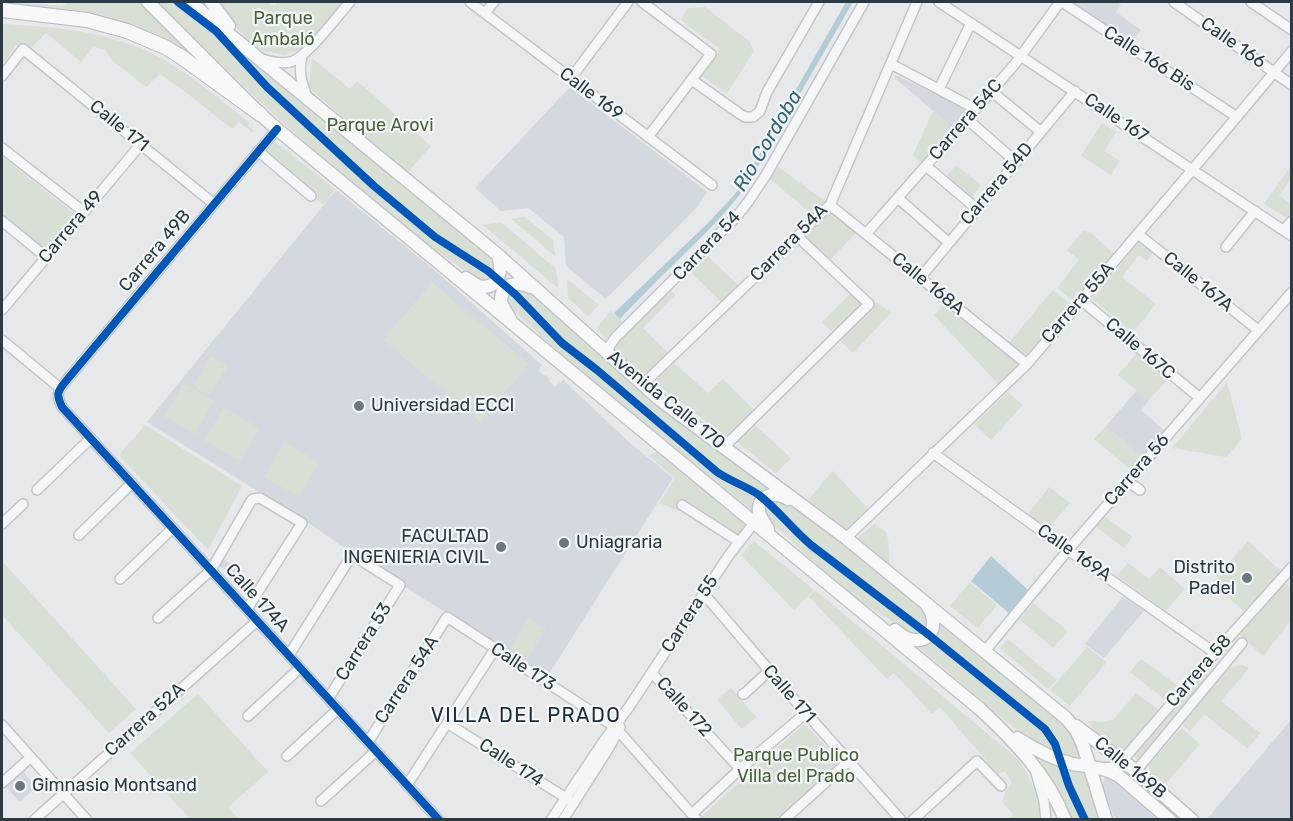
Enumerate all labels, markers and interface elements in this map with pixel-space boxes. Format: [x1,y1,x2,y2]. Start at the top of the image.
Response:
park label: Parque Ambaló [251,8,315,50]
street label: Calle 166 [1196,13,1270,73]
street label: Calle 166 Bis [1099,21,1199,97]
street label: Calle 169 [555,63,627,125]
street label: Carrera 54C [925,75,1007,165]
water label: Rio Cordoba [728,86,808,196]
street label: Calle 167 [1080,89,1152,147]
street label: Calle 171 [85,96,153,156]
park label: Parque Arovi [326,115,434,137]
street label: Carrera 54D [956,138,1038,230]
street label: Carrera 49 [34,186,108,268]
street label: Carrera 54A [746,200,832,286]
street label: Carrera 49B [114,206,196,296]
street label: Carrera 54 [669,207,745,285]
street label: Calle 167A [1159,247,1237,317]
street label: Calle 168A [887,248,969,320]
street label: Carrera 55A [1037,258,1119,348]
street label: Calle 167C [1101,314,1179,384]
street label: Avenida Calle 170 [603,346,729,454]
place label: Universidad ECCI [371,395,514,417]
marker: Universidad ECCI [352,399,366,413]
street label: Carrera 56 [1100,430,1174,510]
street label: Calle 169A [1033,520,1115,586]
place label: FACULTAD INGENIERIA CIVIL [343,526,489,568]
place label: Uniagraria [576,532,662,554]
marker: Uniagraria [557,536,571,550]
marker: FACULTAD INGENIERIA CIVIL [494,540,508,554]
place label: Distrito Padel [1173,557,1235,600]
street label: Calle 174A [221,559,293,637]
street label: Carrera 55 [657,571,723,657]
marker: Distrito Padel [1240,571,1254,585]
street label: Carrera 53 [332,599,396,685]
street label: Carrera 58 [1162,630,1236,712]
street label: Carrera 54A [371,632,443,728]
street label: Calle 173 [487,638,559,696]
street label: Calle 171 [758,661,820,727]
street label: Calle 172 [652,673,716,741]
street label: Carrera 52A [101,679,189,761]
district label: VILLA DEL PRADO [431,704,621,728]
street label: Calle 169B [1090,732,1170,804]
street label: Calle 174 [475,734,547,792]
park label: Parque Publico Villa del Prado [733,745,859,788]
place label: Gimnasio Montsand [32,775,197,797]
marker: Gimnasio Montsand [13,779,27,793]

